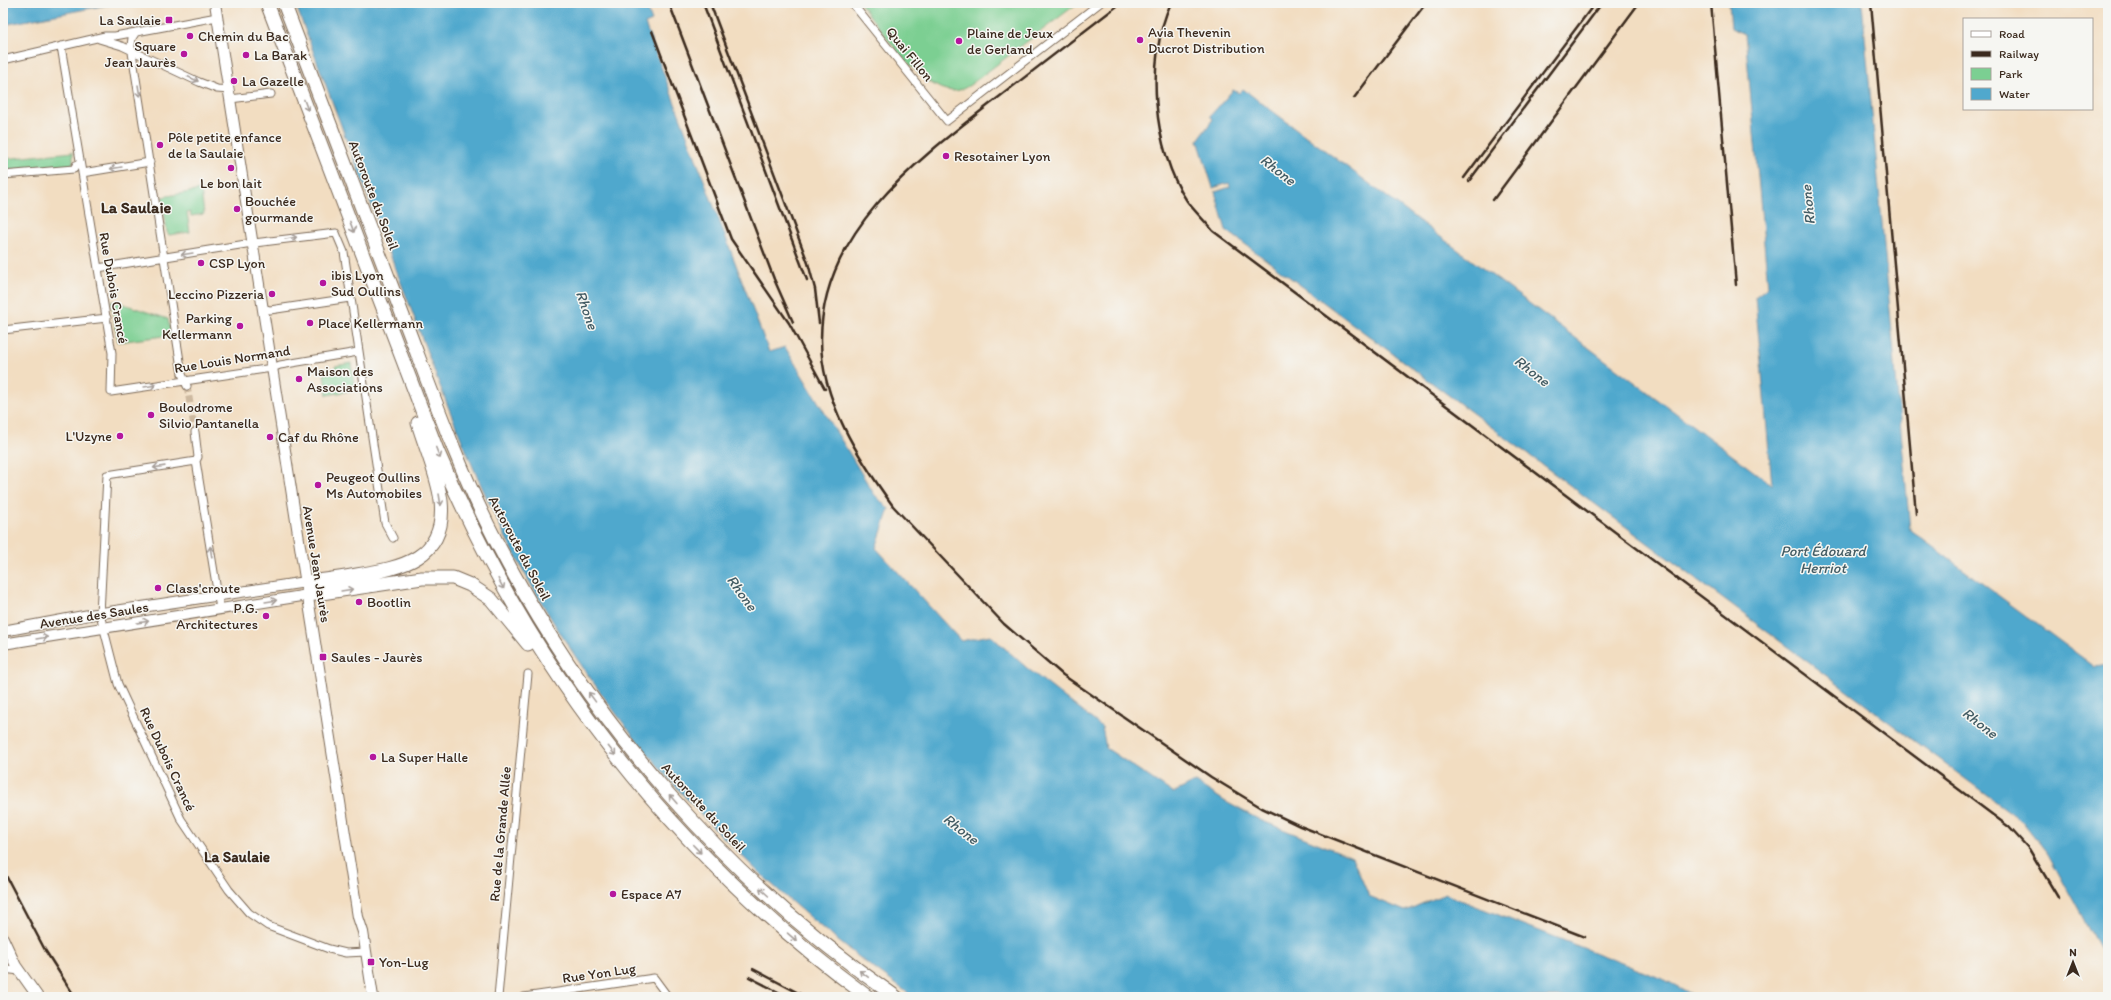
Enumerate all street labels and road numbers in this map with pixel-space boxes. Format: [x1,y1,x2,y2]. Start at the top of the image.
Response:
street label: Quai Fillon [882,24,937,85]
street label: Autoroute du Soleil [345,138,402,252]
street label: Rue Dubois Crancé [95,231,132,345]
street label: Rue Louis Normand [173,342,292,377]
street label: Autoroute du Soleil [485,493,554,603]
street label: Avenue Jean Jaurès [299,504,334,624]
street label: Avenue des Saules [38,598,150,633]
street label: Rue Dubois Crancé [136,704,199,814]
street label: Autoroute du Soleil [658,759,749,856]
street label: Rue de la Grande Allée [486,765,515,902]
street label: Rue Yon Lug [561,960,638,987]

